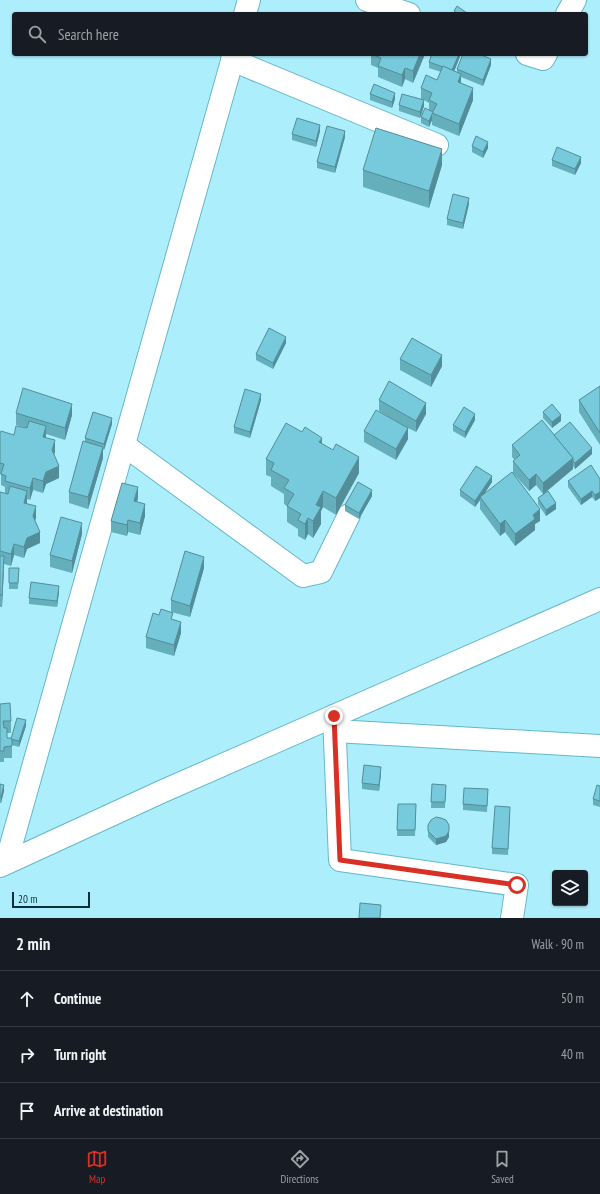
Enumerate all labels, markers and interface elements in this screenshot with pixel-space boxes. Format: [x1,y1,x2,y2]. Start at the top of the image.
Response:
search box [12,12,588,56]
icon: search [26,23,48,45]
text: Search here [58,25,119,44]
route end [325,707,343,725]
map controls [552,870,588,906]
button: layers [552,870,588,906]
route start [508,876,526,894]
scale bar [12,890,90,909]
text: 20 m [18,892,37,906]
text: 2 min [16,933,50,955]
text: Walk · 90 m [532,936,584,953]
icon: ahead [16,988,38,1010]
text: Continue [54,989,101,1008]
text: 50 m [561,990,584,1007]
icon: right [16,1044,38,1066]
text: Turn right [54,1045,106,1064]
text: 40 m [561,1046,584,1063]
icon: arrive [16,1100,38,1122]
text: Arrive at destination [54,1101,163,1120]
tab: Map [86,1148,108,1186]
tab: Directions [281,1148,319,1186]
tab: Saved [491,1148,514,1186]

